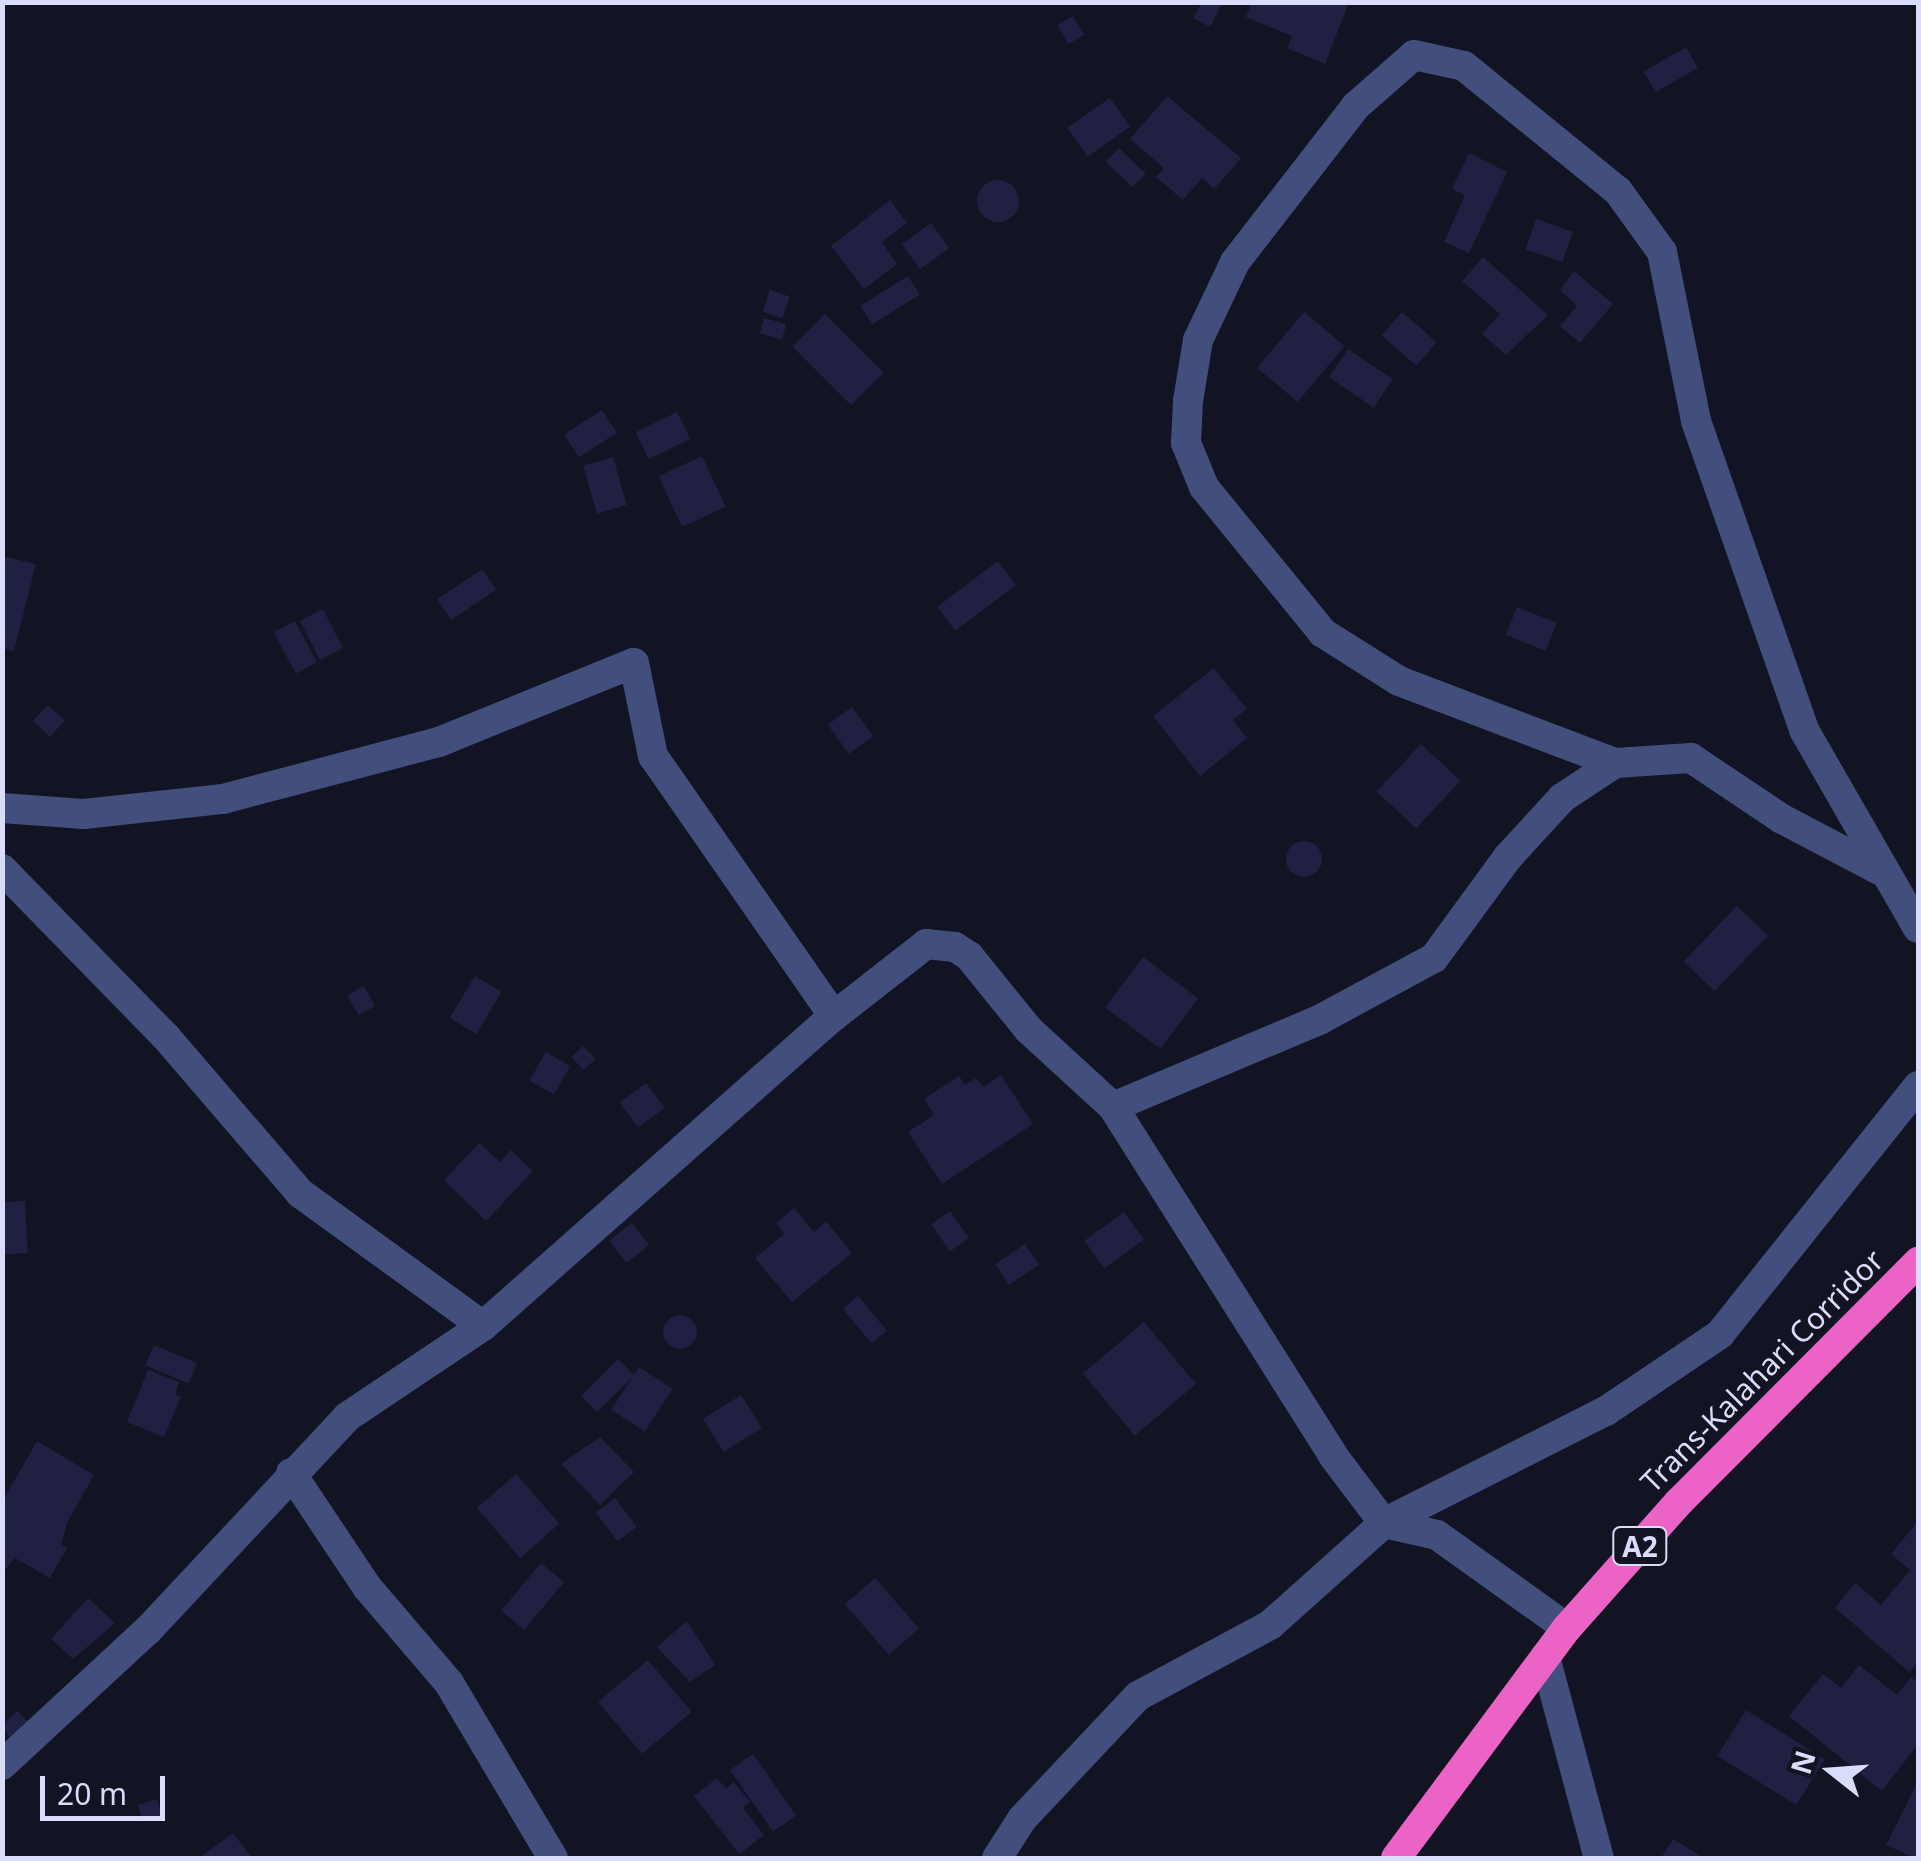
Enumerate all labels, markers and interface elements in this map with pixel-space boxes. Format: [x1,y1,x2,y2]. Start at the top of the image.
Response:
street label: Trans-Kalahari Corridor [1633,1242,1891,1500]
road number: A2 [1610,1523,1670,1569]
north arrow [1781,1721,1881,1821]
text: N [1781,1746,1824,1779]
scale bar [45,1756,170,1818]
text: 20 m [57,1773,127,1814]

